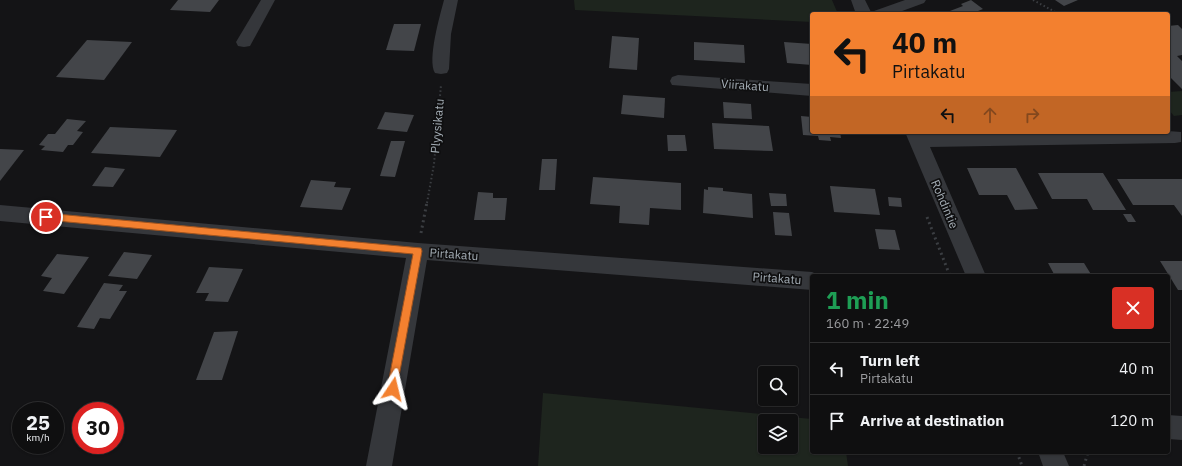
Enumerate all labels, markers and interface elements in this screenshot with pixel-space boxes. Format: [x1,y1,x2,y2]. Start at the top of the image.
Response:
text: 40 m [892,24,957,61]
icon: left [826,28,878,80]
text: Pirtakatu [892,60,966,83]
street label: Viirakatu [721,76,769,94]
street label: Plyysikatu [427,98,447,154]
icon: left [937,104,959,126]
icon: ahead [979,104,1001,126]
icon: right [1021,104,1043,126]
street label: Rohdintie [928,177,962,231]
pin [29,200,63,234]
icon: arrive [35,206,57,228]
street label: Pirtakatu [429,245,479,263]
street label: Pirtakatu [752,269,802,287]
text: 1 min [826,284,889,316]
button: close [1112,287,1154,329]
text: 160 m · 22:49 [826,315,909,332]
text: Turn left [860,351,920,370]
icon: left [826,358,848,380]
text: 40 m [1119,359,1154,378]
map controls [758,366,798,454]
button: search [758,366,798,406]
position arrow [372,368,414,410]
text: Pirtakatu [860,370,913,387]
speed limit sign: 30 [72,402,124,454]
text: 25 [26,409,50,436]
icon: arrive [826,410,848,432]
text: Arrive at destination [860,411,1004,430]
text: 120 m [1110,411,1154,430]
button: layers [758,414,798,454]
text: km/h [26,431,50,444]

